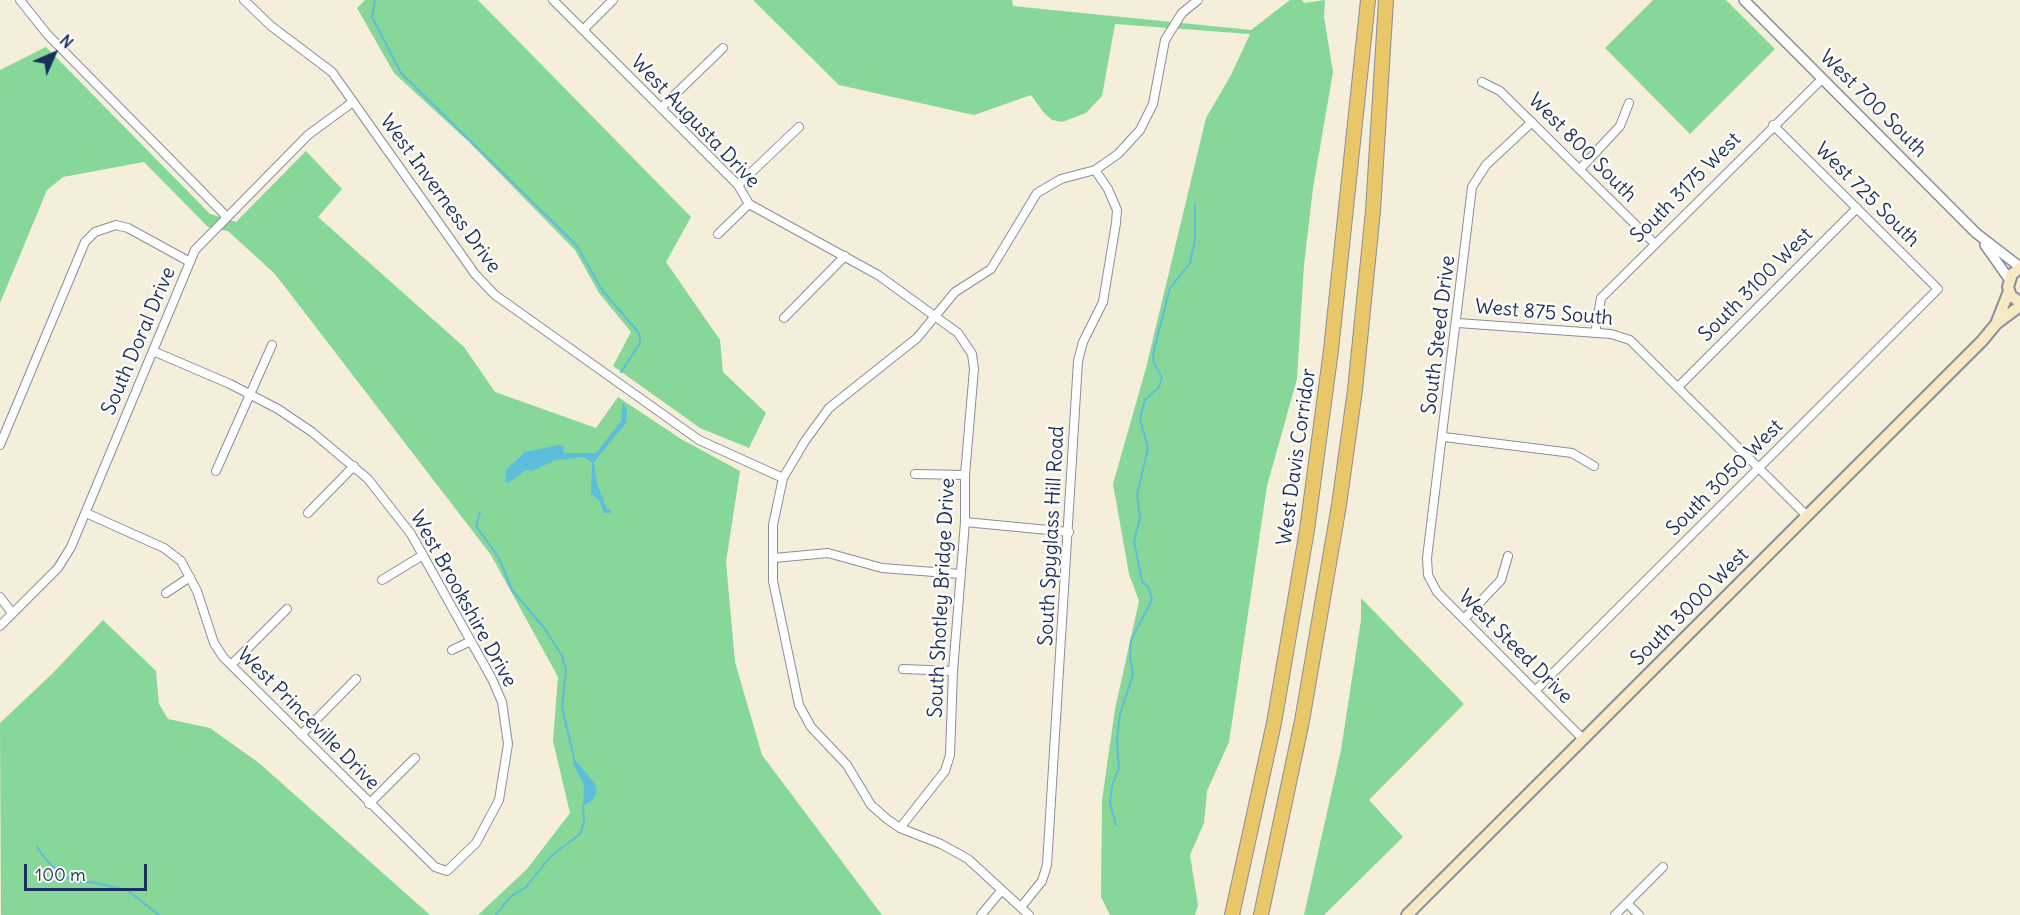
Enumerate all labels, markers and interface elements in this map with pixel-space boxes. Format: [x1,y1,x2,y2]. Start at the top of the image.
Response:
north arrow [24,24,84,84]
text: N [56,30,78,52]
street label: West 700 South [1814,45,1932,163]
street label: West Augusta Drive [625,51,765,193]
street label: West 800 South [1523,89,1641,207]
street label: West Inverness Drive [374,110,506,278]
street label: South 3175 West [1626,128,1746,248]
street label: West 725 South [1810,138,1924,252]
street label: South 3100 West [1694,223,1818,347]
street label: South Steed Drive [1417,254,1461,416]
street label: South Doral Drive [97,263,181,419]
street label: West 875 South [1474,295,1614,331]
street label: West Davis Corridor [1273,367,1321,547]
street label: South 3050 West [1662,415,1788,541]
street label: South Spyglass Hill Road [1034,425,1070,647]
street label: South Shotley Bridge Drive [924,477,960,719]
street label: West Brookshire Drive [404,507,522,691]
street label: South 3000 West [1626,543,1754,671]
street label: West Steed Drive [1453,585,1577,709]
street label: West Princeville Drive [232,643,384,795]
scale bar [27,852,150,890]
text: 100 m [35,863,86,886]

